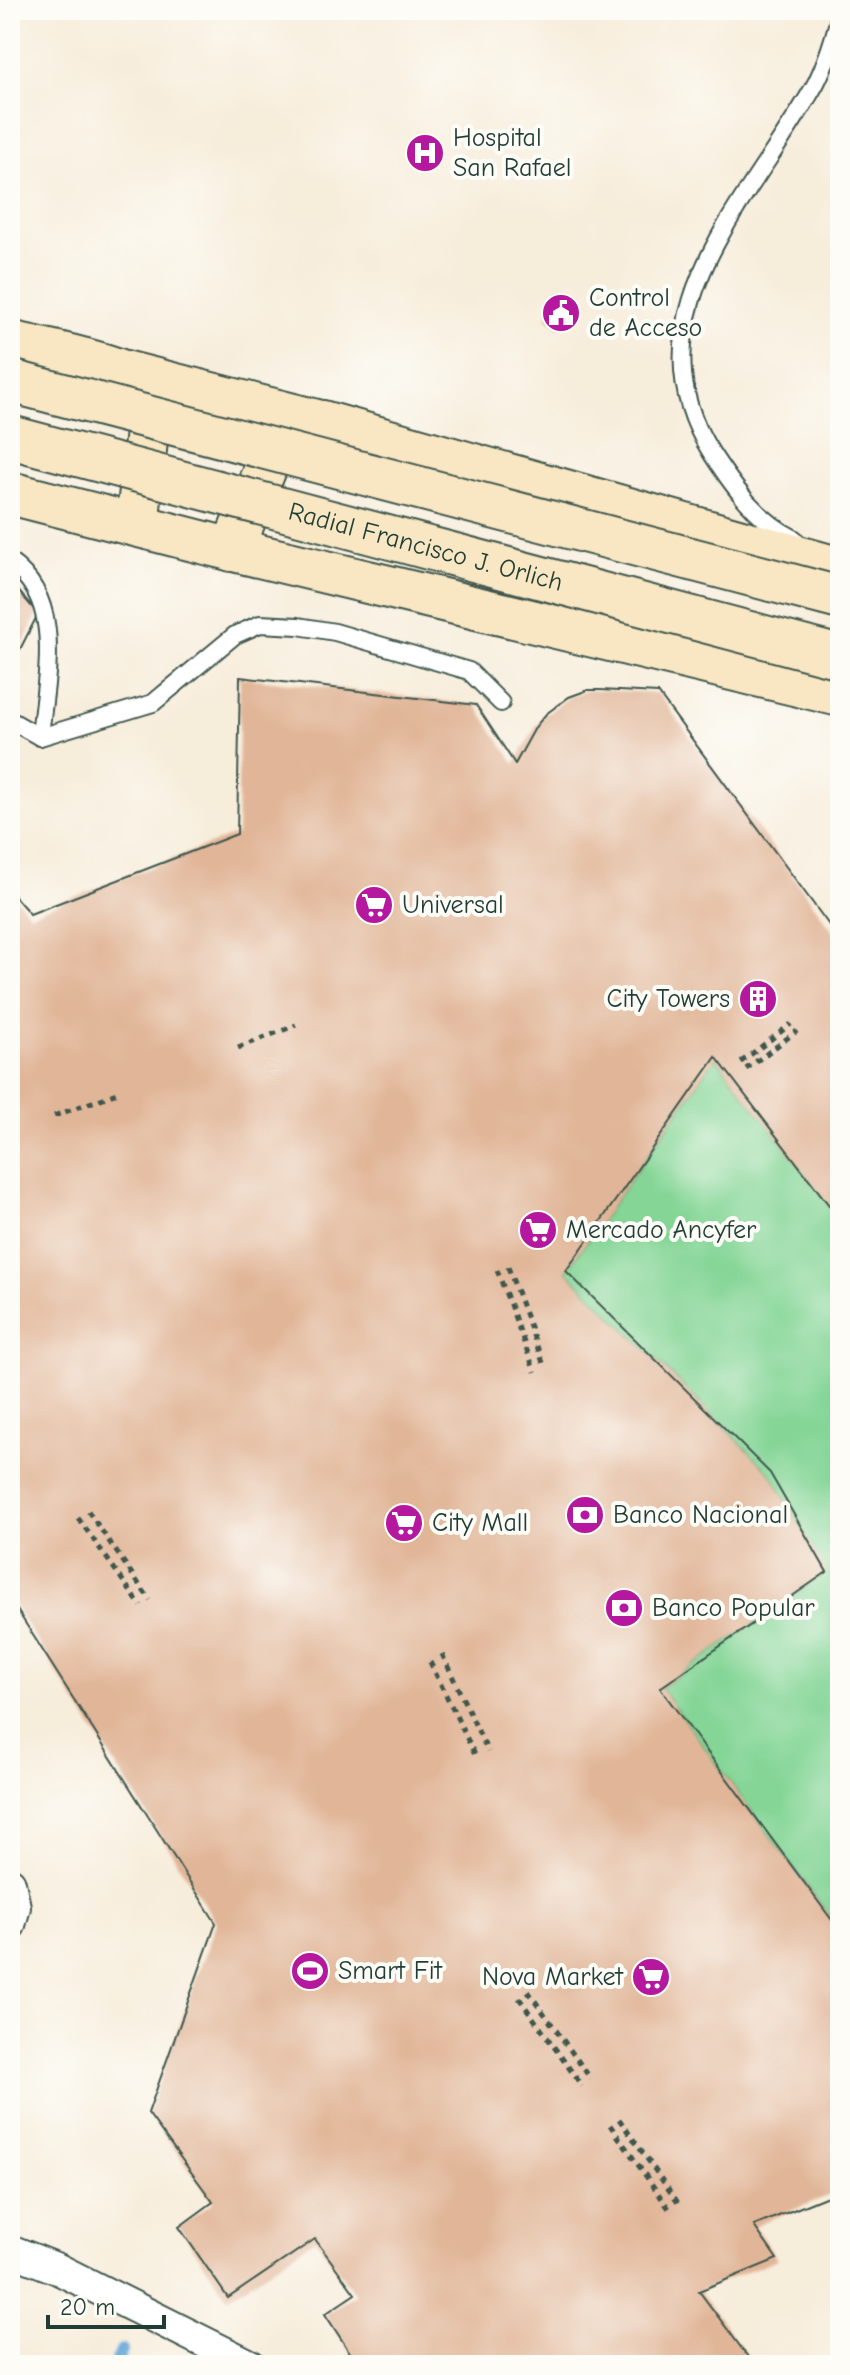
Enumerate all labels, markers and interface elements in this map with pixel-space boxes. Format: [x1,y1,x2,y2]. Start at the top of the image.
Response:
place label: Hospital San Rafael [453,123,571,183]
hospital icon: Hospital San Rafael [404,132,446,174]
place label: Control de Acceso [589,283,702,343]
public building icon: Control de Acceso [540,292,582,334]
street label: Radial Francisco J. Orlich [285,496,566,598]
supermarket icon: Universal [353,884,395,926]
place label: Universal [402,890,504,920]
building icon: City Towers [737,978,779,1020]
place label: City Towers [606,984,730,1014]
supermarket icon: Mercado Ancyfer [517,1209,559,1251]
place label: Mercado Ancyfer [566,1215,757,1245]
bank icon: Banco Nacional [564,1494,606,1536]
place label: Banco Nacional [613,1500,788,1530]
supermarket icon: City Mall [383,1502,425,1544]
place label: City Mall [432,1508,528,1538]
bank icon: Banco Popular [603,1587,645,1629]
place label: Banco Popular [652,1593,815,1623]
sports icon: Smart Fit [289,1950,331,1992]
place label: Smart Fit [338,1956,444,1986]
supermarket icon: Nova Market [630,1956,672,1998]
place label: Nova Market [482,1962,625,1992]
scale bar [48,2279,164,2329]
text: 20 m [60,2293,115,2321]

